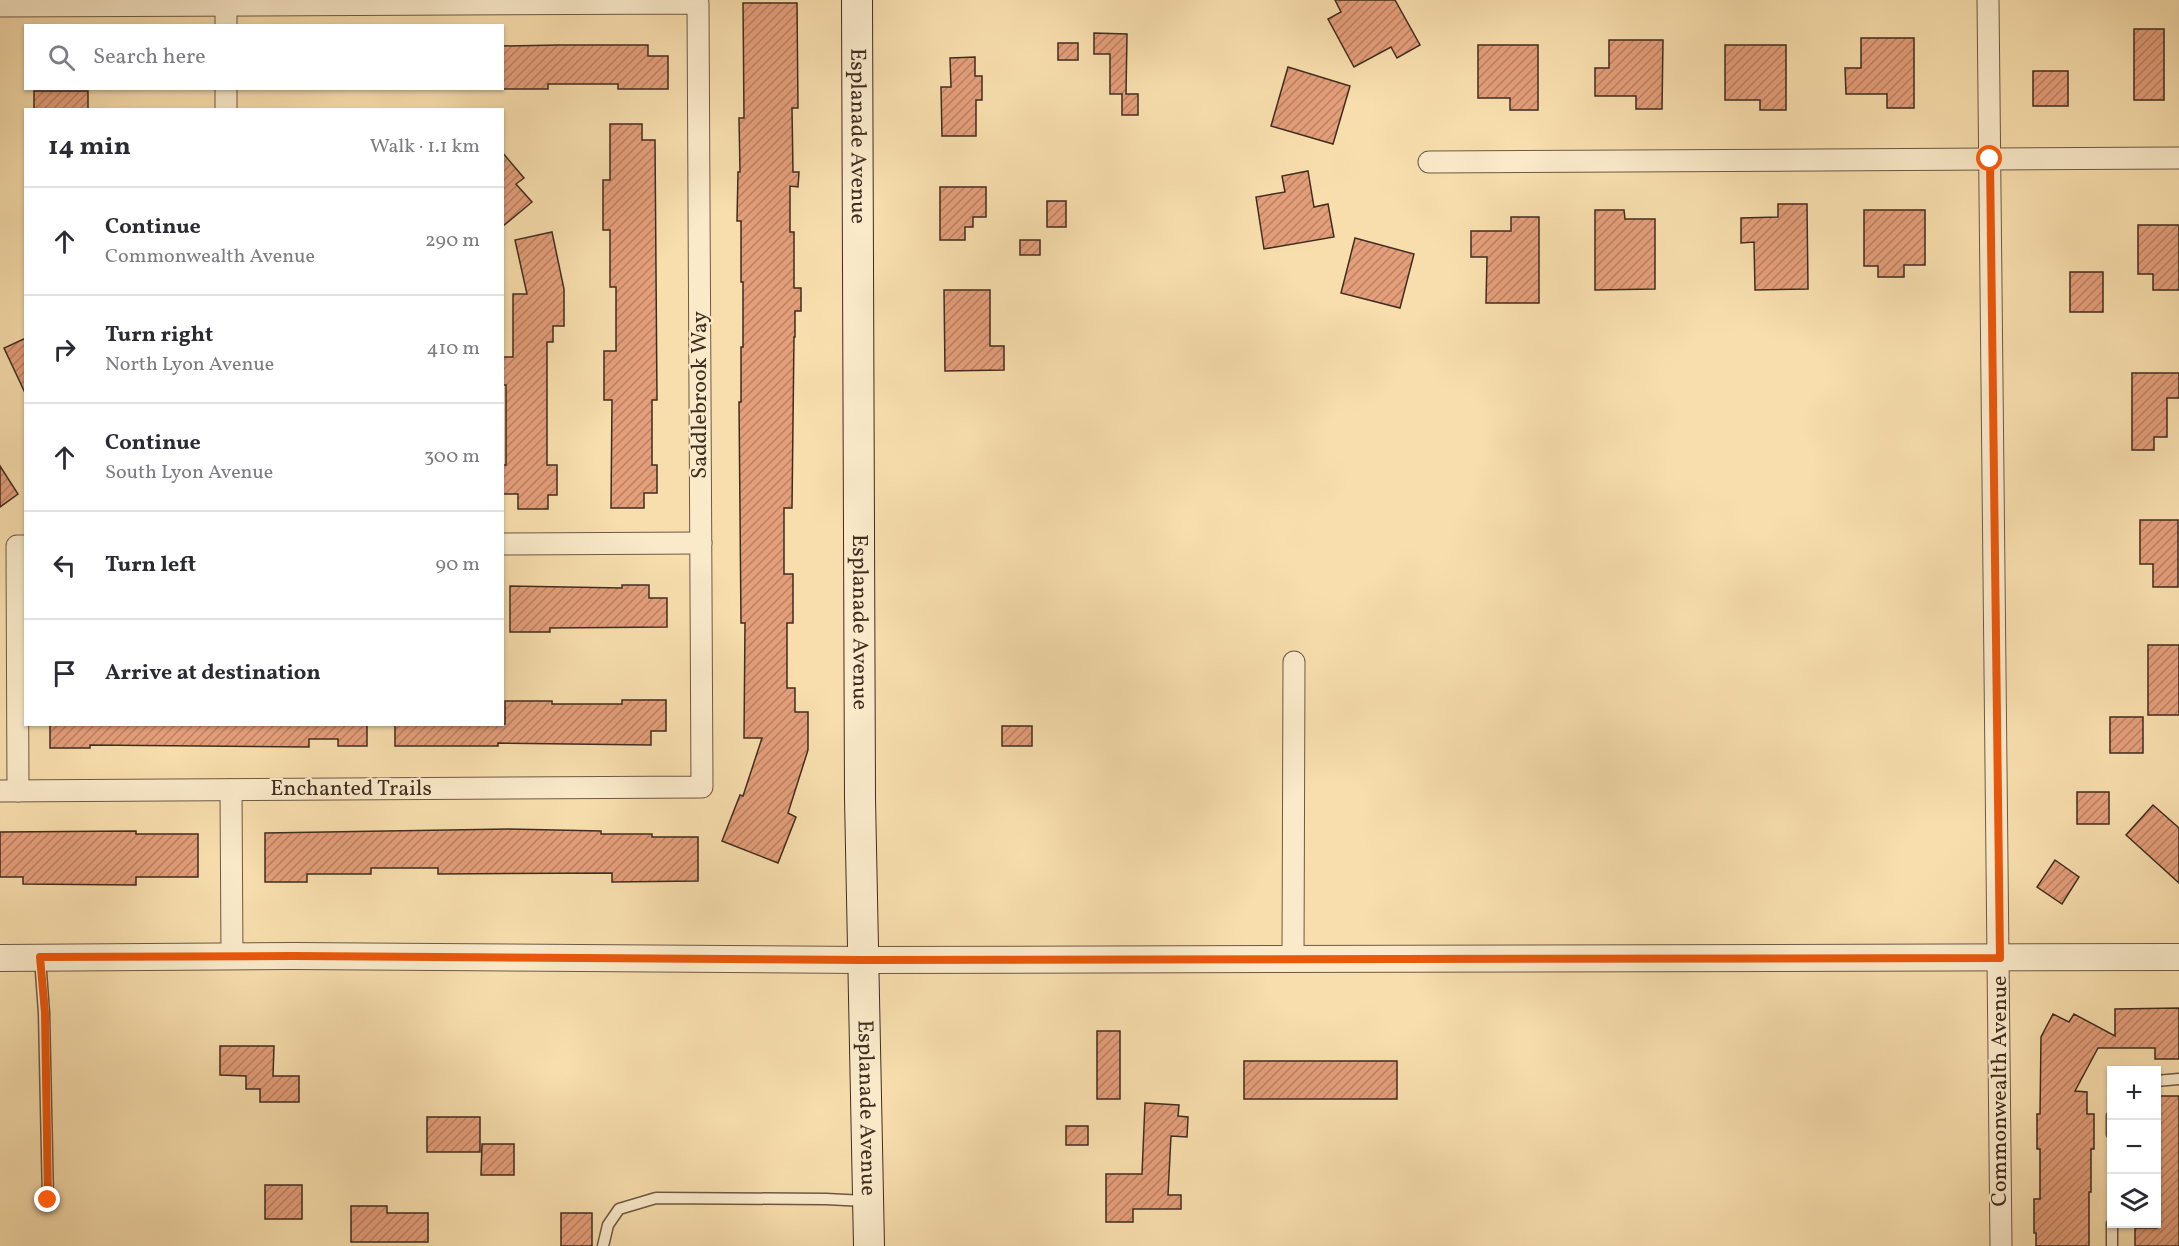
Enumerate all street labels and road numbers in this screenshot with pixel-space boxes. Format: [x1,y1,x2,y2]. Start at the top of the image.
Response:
street label: Esplanade Avenue [842,48,873,224]
street label: Saddlebrook Way [685,311,716,479]
street label: Esplanade Avenue [844,534,875,710]
street label: Enchanted Trails [270,774,432,805]
street label: Commonwealth Avenue [1985,976,2016,1206]
street label: Esplanade Avenue [849,1020,883,1196]

